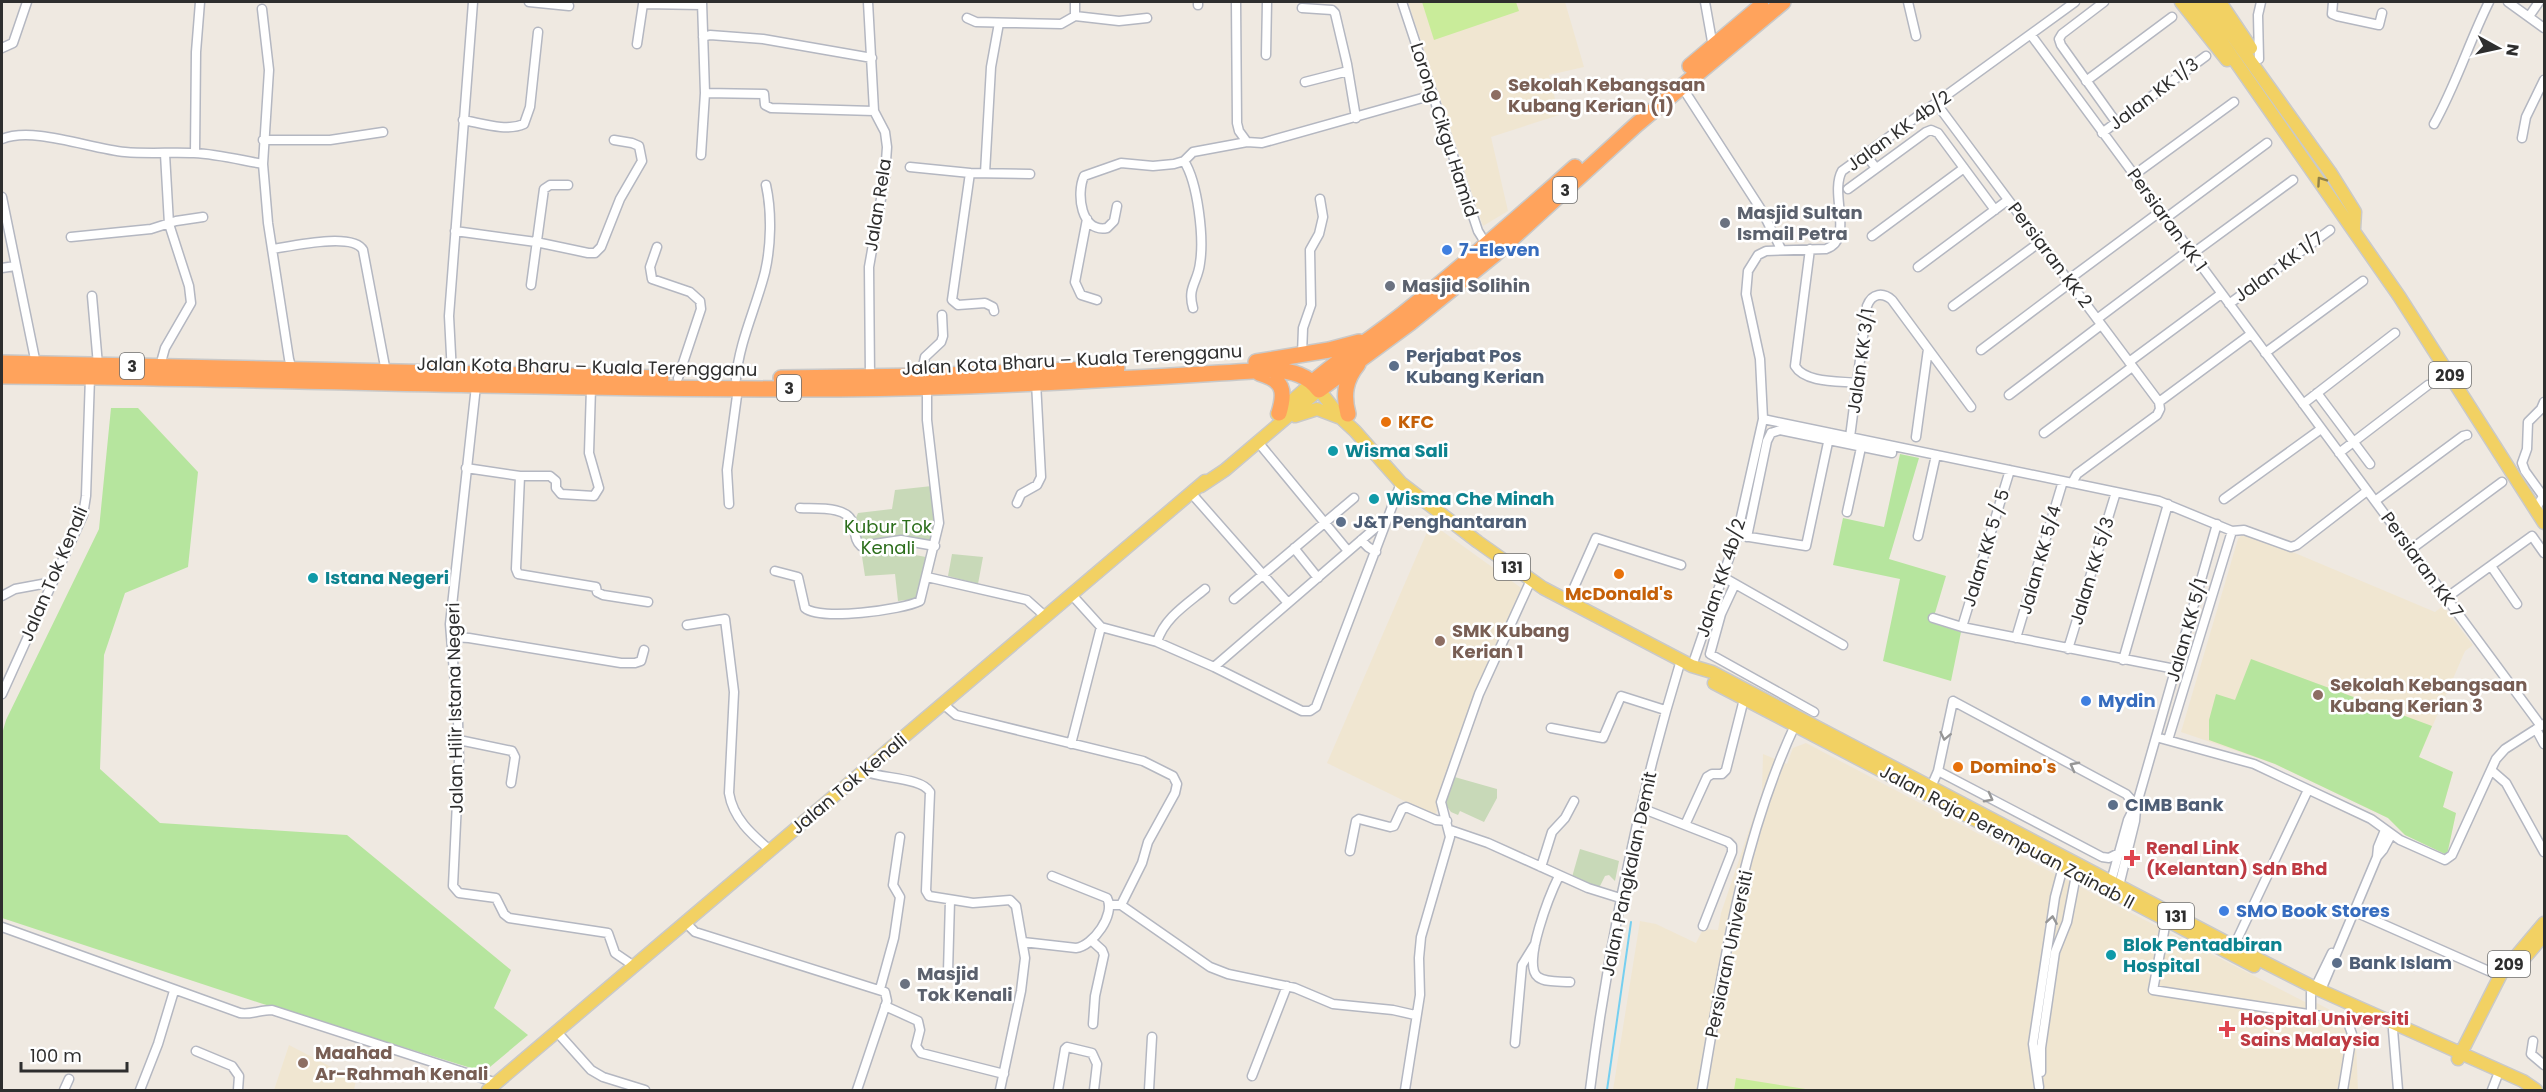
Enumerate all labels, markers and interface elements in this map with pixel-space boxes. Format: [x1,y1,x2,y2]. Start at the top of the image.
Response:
north arrow [2468,18,2528,78]
street label: Lorong Cikgu Hamid [1404,39,1484,220]
text: N [2500,42,2525,58]
street label: Jalan KK 1/3 [2104,52,2204,135]
place label: Sekolah Kebangsaan Kubang Kerian (1) [1508,72,1705,118]
street label: Jalan KK 4b/2 [1841,84,1956,177]
marker: Sekolah Kebangsaan Kubang Kerian (1) [1489,88,1503,102]
street label: Jalan Rela [858,157,897,253]
street label: Persiaran KK 1 [2122,163,2213,276]
road number: 3 [1553,177,1577,203]
one-way arrow [2317,177,2328,188]
street label: Persiaran KK 2 [2002,197,2098,313]
place label: Masjid Sultan Ismail Petra [1737,200,1863,246]
marker: Masjid Sultan Ismail Petra [1718,216,1732,230]
street label: Jalan KK 1/7 [2229,225,2329,308]
place label: 7-Eleven [1459,237,1540,262]
marker: 7-Eleven [1440,243,1454,257]
place label: Masjid Solihin [1402,273,1530,298]
marker: Masjid Solihin [1383,279,1397,293]
street label: Jalan KK 3/1 [1841,307,1880,415]
street label: Jalan Kota Bharu – Kuala Terengganu [901,338,1243,381]
place label: Perjabat Pos Kubang Kerian [1406,343,1544,389]
street label: Jalan Kota Bharu – Kuala Terengganu [416,351,758,382]
road number: 3 [120,353,144,379]
marker: Perjabat Pos Kubang Kerian [1387,359,1401,373]
road number: 209 [2429,362,2471,388]
road number: 3 [777,375,801,401]
place label: KFC [1398,409,1434,434]
marker: KFC [1379,415,1393,429]
place label: Wisma Sali [1345,438,1448,463]
marker: Wisma Sali [1326,444,1340,458]
place label: Wisma Che Minah [1386,486,1554,511]
street label: Jalan KK 5 / 5 [1956,486,2015,610]
marker: Wisma Che Minah [1367,492,1381,506]
street label: Jalan Tok Kenali [14,502,93,645]
street label: Jalan KK 5/4 [2012,502,2067,617]
street label: Persiaran KK 7 [2375,507,2470,623]
place label: J&T Penghantaran [1353,509,1527,534]
park label: Kubur Tok Kenali [844,514,933,560]
street label: Jalan KK 5/3 [2063,514,2120,628]
marker: J&T Penghantaran [1334,515,1348,529]
street label: Jalan KK 4b/2 [1690,515,1751,640]
road number: 131 [1494,554,1530,580]
place label: Istana Negeri [325,565,449,590]
marker: McDonald's [1612,567,1626,581]
marker: Istana Negeri [306,571,320,585]
street label: Jalan KK 5/1 [2160,575,2213,685]
place label: McDonald's [1565,581,1673,606]
street label: Jalan Hilir Istana Negeri [440,602,469,814]
place label: SMK Kubang Kerian 1 [1452,618,1569,664]
marker: SMK Kubang Kerian 1 [1433,634,1447,648]
place label: Sekolah Kebangsaan Kubang Kerian 3 [2330,672,2527,718]
place label: Mydin [2098,688,2156,713]
marker: Sekolah Kebangsaan Kubang Kerian 3 [2311,688,2325,702]
marker: Mydin [2079,694,2093,708]
street label: Jalan Tok Kenali [785,728,912,840]
one-way arrow [1939,731,1952,741]
place label: Domino's [1970,754,2057,779]
street label: Jalan Raja Perempuan Zainab II [1875,759,2139,915]
marker: Domino's [1951,760,1965,774]
one-way arrow [2070,762,2080,773]
street label: Jalan Pangkalan Demit [1595,769,1662,979]
one-way arrow [1983,791,1994,802]
place label: CIMB Bank [2125,792,2224,817]
marker: CIMB Bank [2106,798,2120,812]
place label: Renal Link (Kelantan) Sdn Bhd [2146,835,2327,881]
marker: Renal Link (Kelantan) Sdn Bhd [2123,849,2141,867]
street label: Persiaran Universiti [1699,868,1758,1040]
place label: SMO Book Stores [2236,898,2390,923]
road number: 131 [2158,903,2194,929]
marker: SMO Book Stores [2217,904,2231,918]
one-way arrow [2045,915,2057,924]
place label: Blok Pentadbiran Hospital [2123,932,2282,978]
marker: Blok Pentadbiran Hospital [2104,948,2118,962]
place label: Bank Islam [2349,950,2452,975]
road number: 209 [2488,951,2530,977]
marker: Bank Islam [2330,956,2344,970]
place label: Masjid Tok Kenali [917,961,1013,1007]
marker: Masjid Tok Kenali [898,977,912,991]
place label: Hospital Universiti Sains Malaysia [2240,1006,2409,1052]
marker: Hospital Universiti Sains Malaysia [2218,1020,2236,1038]
scale bar [21,1035,128,1073]
place label: Maahad Ar-Rahmah Kenali [315,1040,488,1086]
text: 100 m [30,1043,82,1068]
marker: Maahad Ar-Rahmah Kenali [296,1056,310,1070]

